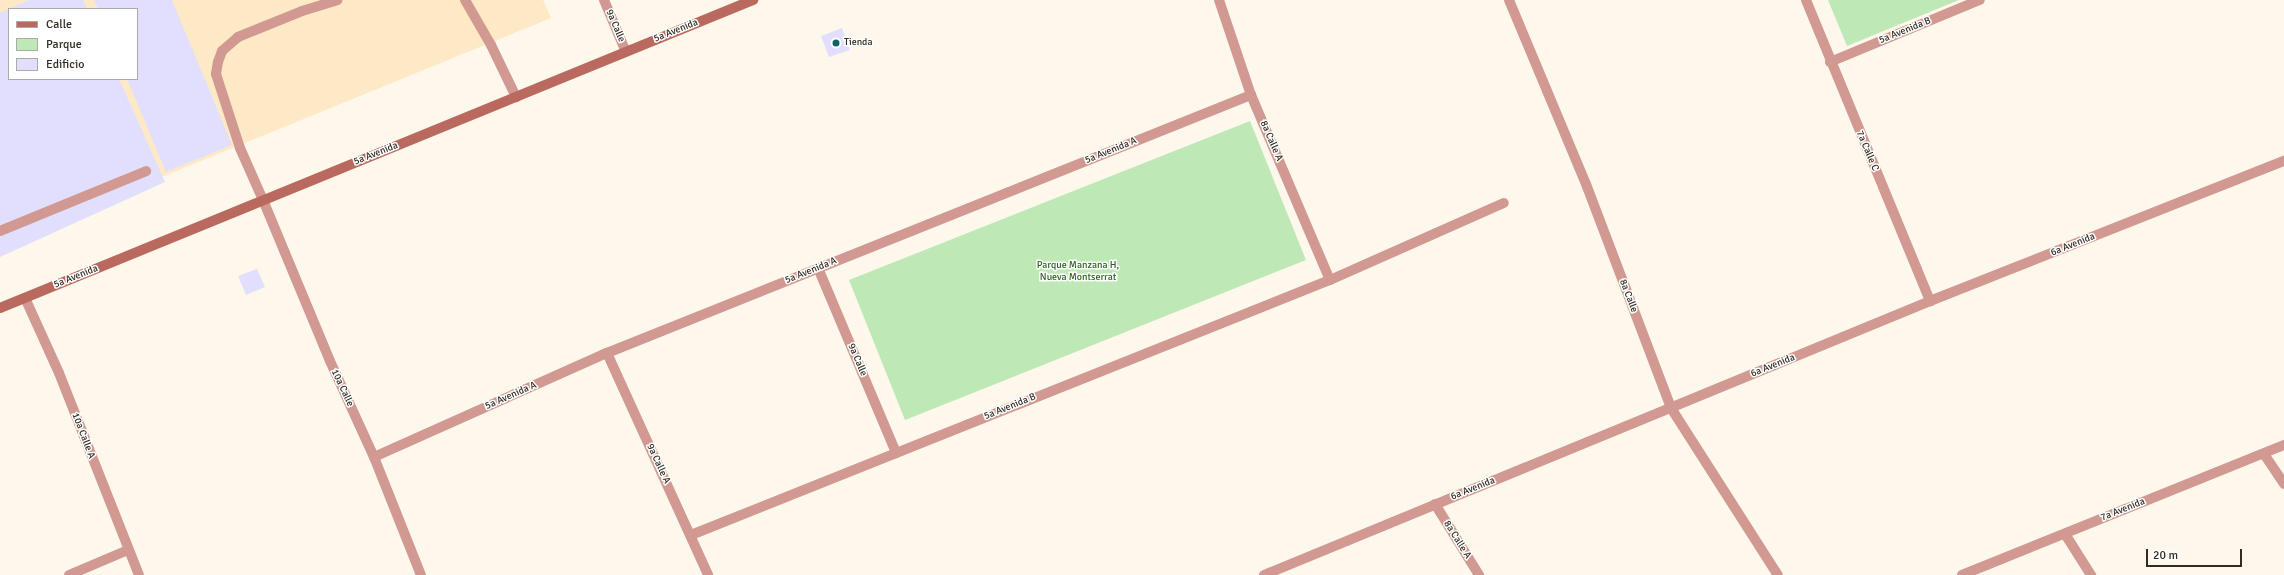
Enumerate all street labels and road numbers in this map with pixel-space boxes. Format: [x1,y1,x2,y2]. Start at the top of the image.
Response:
street label: 9a Calle [603,8,627,44]
street label: 5a Avenida B [1877,15,1933,47]
street label: 5a Avenida [652,17,700,45]
street label: 8a Calle A [1257,119,1285,163]
street label: 7a Calle C [1853,129,1881,173]
street label: 5a Avenida A [1083,135,1139,167]
street label: 5a Avenida [352,140,400,168]
street label: 6a Avenida [2049,231,2097,259]
street label: 5a Avenida A [783,255,839,287]
street label: 5a Avenida [52,263,100,291]
street label: 8a Calle [1616,278,1640,314]
street label: 9a Calle [845,342,869,378]
street label: 6a Avenida [1749,352,1797,380]
street label: 10a Calle [328,367,356,409]
street label: 5a Avenida A [483,379,539,413]
street label: 5a Avenida B [982,391,1038,423]
street label: 10a Calle A [69,411,97,461]
street label: 9a Calle A [644,442,672,486]
street label: 6a Avenida [1449,475,1497,503]
street label: 7a Avenida [2099,496,2147,524]
street label: 8a Calle A [1441,519,1473,561]

